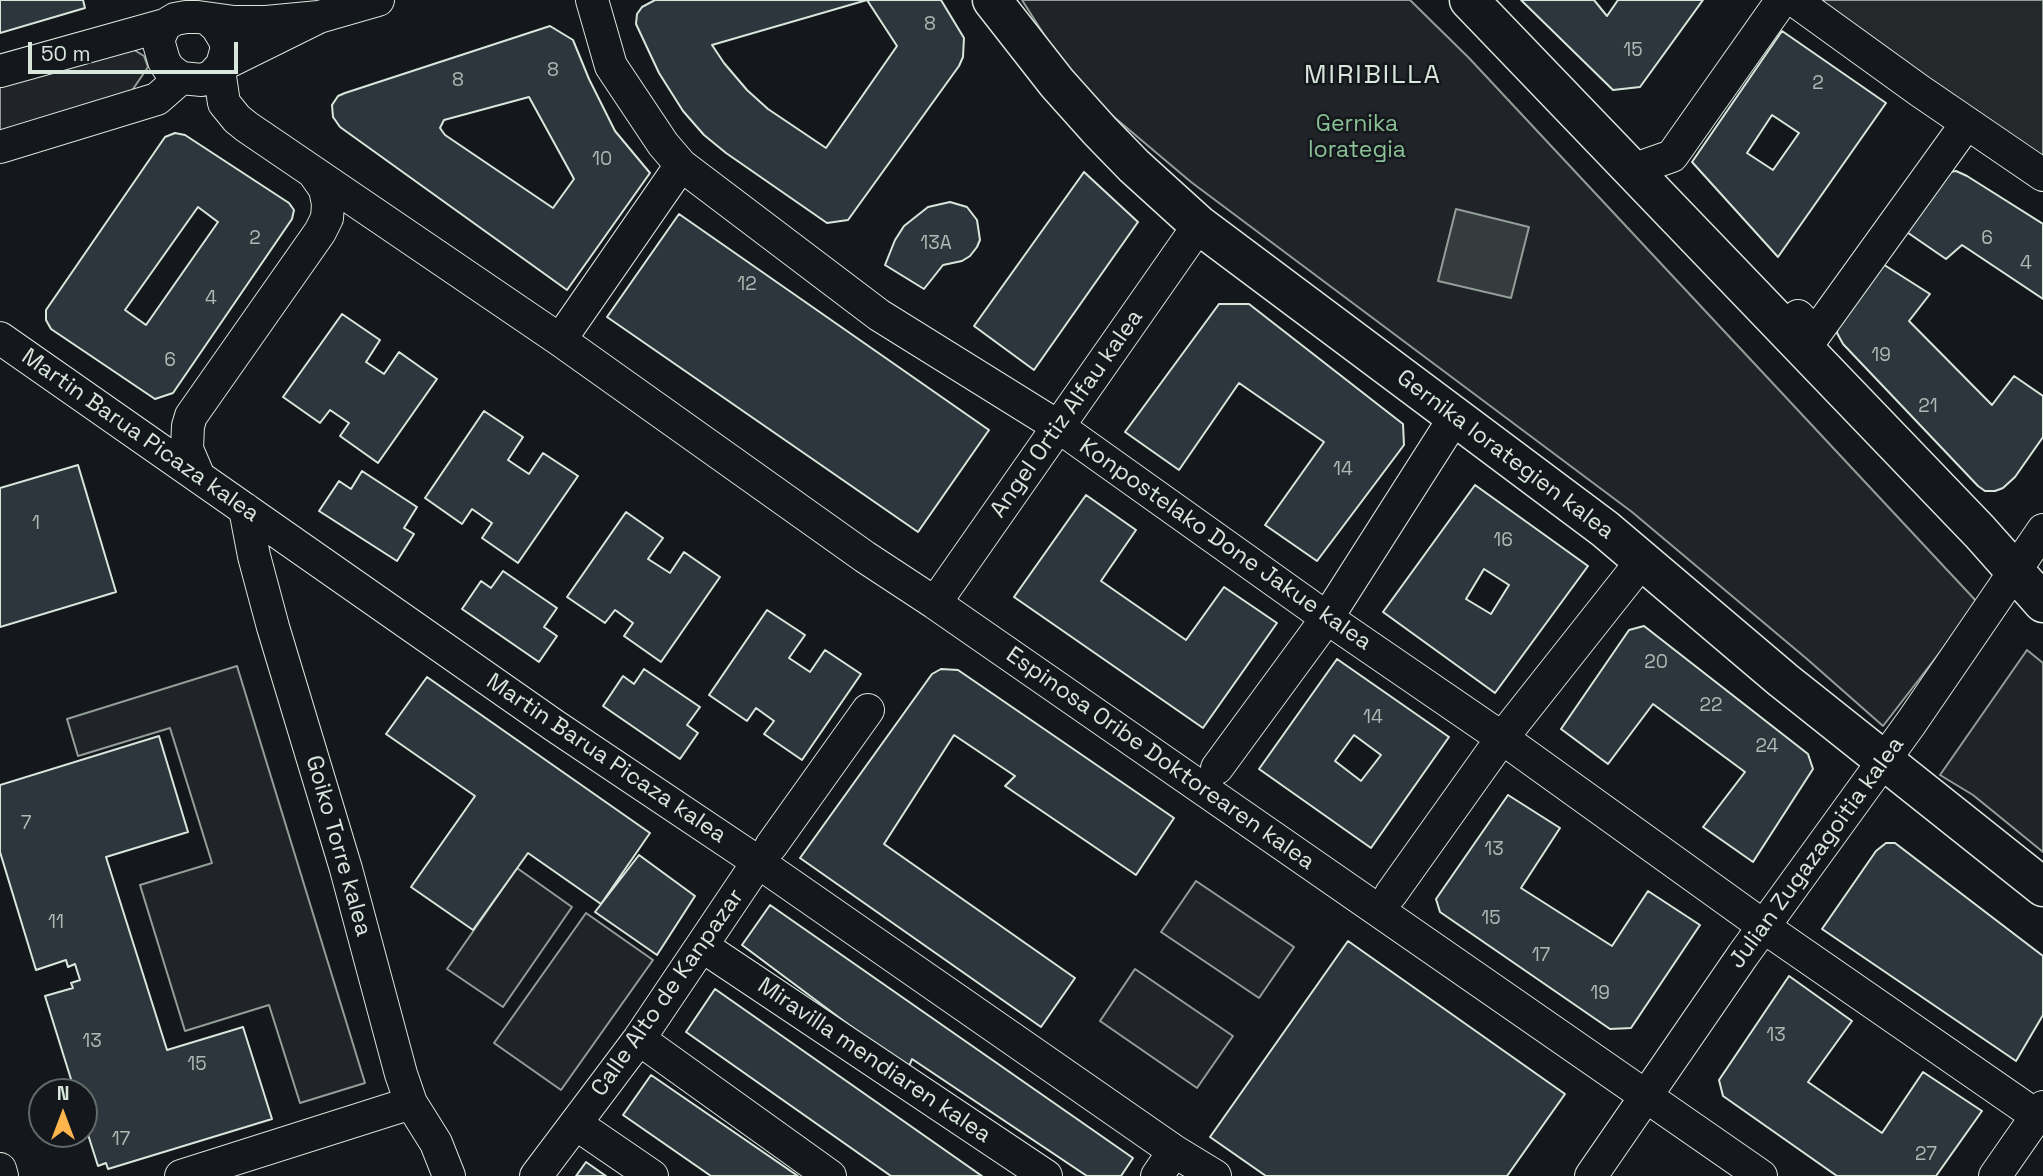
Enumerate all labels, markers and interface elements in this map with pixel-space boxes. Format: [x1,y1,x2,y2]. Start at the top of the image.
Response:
house number: 8 [924,14,936,36]
scale bar [32,28,242,72]
text: 50 m [41,40,91,67]
house number: 15 [1623,40,1643,62]
house number: 8 [547,60,559,82]
district label: MIRIBILLA [1305,60,1441,92]
house number: 8 [452,70,464,92]
house number: 2 [1812,73,1824,95]
park label: Gernika lorategia [1308,111,1406,165]
house number: 10 [592,149,612,171]
house number: 2 [249,228,261,250]
house number: 6 [1981,228,1993,250]
house number: 13A [920,233,952,255]
house number: 4 [2020,253,2032,275]
house number: 12 [737,274,757,296]
house number: 4 [205,288,217,310]
street label: Angel Ortiz Alfau kalea [985,305,1149,523]
street label: Martin Barua Picaza kalea [16,343,264,529]
house number: 19 [1871,345,1891,367]
house number: 6 [164,350,176,372]
street label: Gernika lorategien kalea [1391,364,1619,546]
house number: 21 [1918,396,1938,418]
street label: Konpostelako Done Jakue kalea [1074,433,1376,657]
house number: 14 [1333,459,1353,481]
house number: 1 [32,513,40,535]
house number: 16 [1493,530,1513,552]
street label: Espinosa Oribe Doktorearen kalea [1001,642,1319,876]
house number: 20 [1644,652,1668,674]
street label: Martin Barua Picaza kalea [481,668,731,850]
house number: 22 [1700,695,1722,717]
house number: 14 [1363,707,1383,729]
street label: Julian Zugazagoitia kalea [1724,732,1910,974]
house number: 24 [1756,736,1778,758]
street label: Goiko Torre kalea [299,753,377,939]
house number: 7 [21,813,31,835]
house number: 13 [1484,839,1504,861]
street label: Calle Alto de Kanpazar [586,884,750,1102]
house number: 15 [1481,908,1501,930]
house number: 11 [48,912,64,934]
house number: 17 [1532,945,1550,967]
street label: Miravilla mendiaren kalea [752,972,996,1150]
house number: 19 [1590,983,1610,1005]
house number: 13 [1766,1025,1786,1047]
house number: 13 [82,1031,102,1053]
house number: 15 [187,1054,207,1076]
north arrow [28,1078,98,1148]
text: N [57,1081,69,1106]
house number: 17 [112,1129,130,1151]
house number: 27 [1915,1144,1937,1166]

